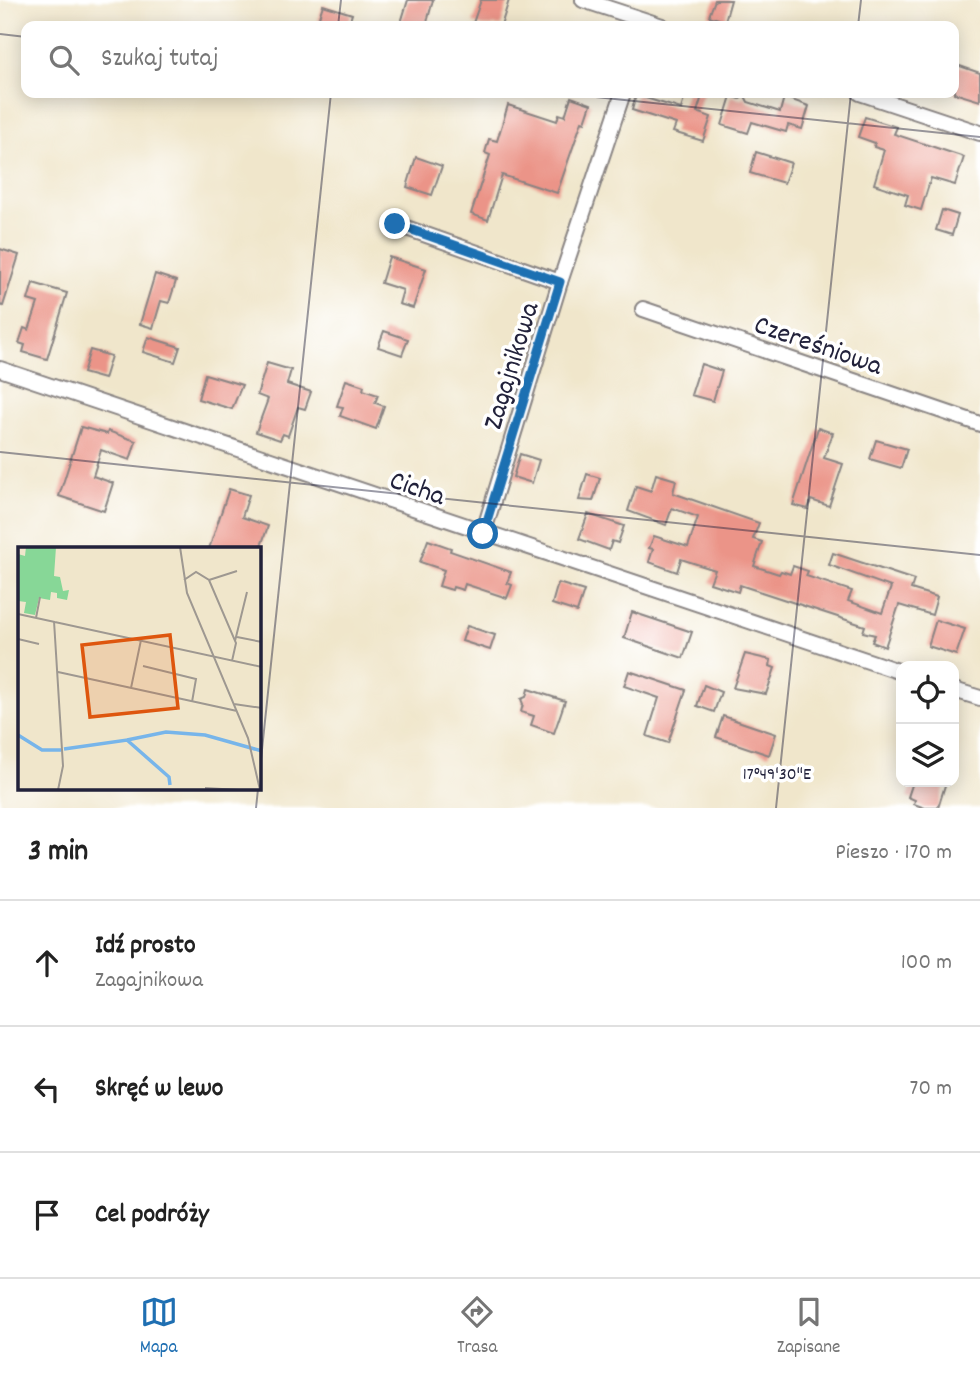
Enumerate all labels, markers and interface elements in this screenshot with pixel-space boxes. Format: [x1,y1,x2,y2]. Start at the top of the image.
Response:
search box [21,21,959,98]
icon: search [45,41,83,79]
text: Szukaj tutaj [101,41,219,78]
route end [379,208,410,239]
street label: Zagajnikowa [475,297,552,435]
street label: Czereśniowa [748,307,888,389]
street label: Cicha [383,463,450,519]
route start [467,518,498,549]
inset map [18,547,261,790]
map controls [896,661,959,787]
button: locate [896,661,959,724]
button: layers [896,724,959,787]
text: 17°49'30"E [743,763,811,788]
text: 3 min [28,832,88,875]
text: Pieszo · 170 m [835,837,952,870]
text: Idź prosto [95,928,196,965]
icon: ahead [28,944,66,982]
text: 100 m [901,947,952,980]
text: Zagajnikowa [95,965,203,998]
icon: left [28,1070,66,1108]
text: Skręć w lewo [95,1071,223,1108]
text: 70 m [910,1073,952,1106]
icon: arrive [28,1196,66,1234]
text: Cel podróży [95,1197,209,1234]
tab: Mapa [140,1293,178,1362]
tab: Trasa [457,1293,497,1362]
tab: Zapisane [777,1293,840,1362]

